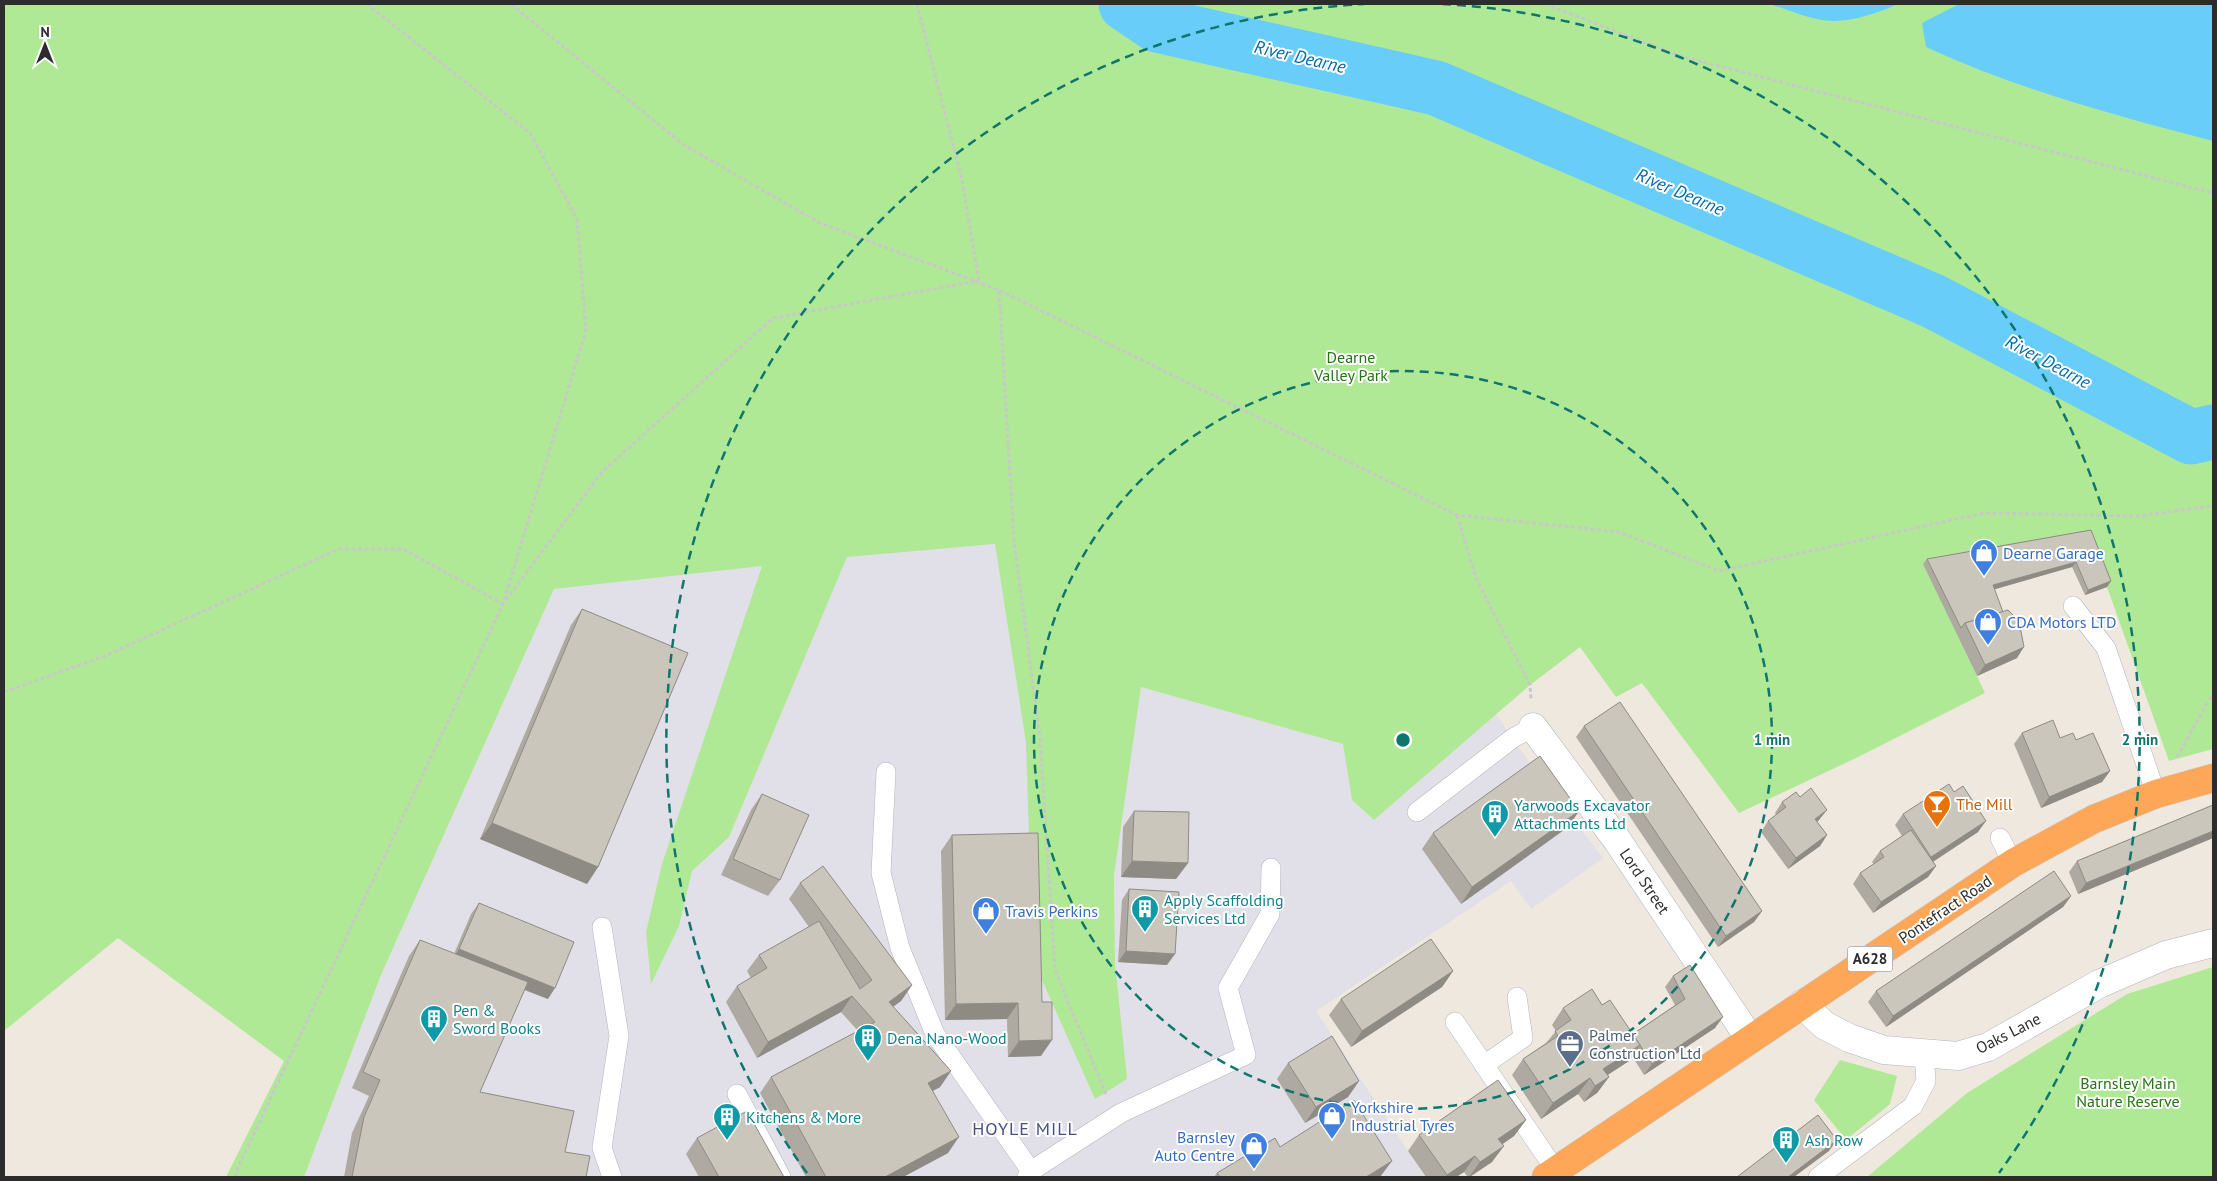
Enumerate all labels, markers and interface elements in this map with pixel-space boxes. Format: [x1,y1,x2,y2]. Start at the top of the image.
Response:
north arrow [20,20,70,70]
text: N [40,23,50,41]
water label: River Dearne [1252,35,1349,78]
water label: River Dearne [1633,163,1728,221]
water label: River Dearne [2002,330,2095,394]
park label: Dearne Valley Park [1313,347,1388,385]
shop icon: Dearne Garage [1969,538,1999,577]
place label: Dearne Garage [2003,543,2104,563]
shop icon: CDA Motors LTD [1973,607,2003,646]
place label: CDA Motors LTD [2007,612,2116,632]
text: 1 min [1754,730,1790,749]
text: 2 min [2122,730,2158,749]
centre of rings [1394,731,1412,749]
bar icon: The Mill [1922,789,1952,828]
place label: The Mill [1956,794,2013,814]
place label: Yarwoods Excavator Attachments Ltd [1514,795,1651,833]
building icon: Yarwoods Excavator Attachments Ltd [1480,799,1510,838]
street label: Lord Street [1616,844,1675,918]
street label: Pontefract Road [1894,870,1996,948]
place label: Apply Scaffolding Services Ltd [1164,890,1284,928]
building icon: Apply Scaffolding Services Ltd [1130,894,1160,933]
shop icon: Travis Perkins [971,896,1001,935]
place label: Travis Perkins [1005,901,1098,921]
road number: A628 [1848,946,1892,972]
place label: Pen & Sword Books [453,1000,541,1038]
building icon: Pen & Sword Books [419,1004,449,1043]
street label: Oaks Lane [1972,1008,2044,1058]
building icon: Dena Nano-Wood [853,1023,883,1062]
place label: Palmer Construction Ltd [1589,1025,1701,1063]
place label: Dena Nano-Wood [887,1028,1007,1048]
office icon: Palmer Construction Ltd [1555,1029,1585,1068]
park label: Barnsley Main Nature Reserve [2076,1073,2180,1111]
place label: Yorkshire Industrial Tyres [1351,1097,1455,1135]
shop icon: Yorkshire Industrial Tyres [1317,1101,1347,1140]
building icon: Kitchens & More [712,1102,742,1141]
place label: Kitchens & More [746,1107,861,1127]
district label: HOYLE MILL [972,1117,1078,1140]
building icon: Ash Row [1771,1125,1801,1164]
place label: Barnsley Auto Centre [1154,1127,1236,1165]
place label: Ash Row [1805,1130,1863,1150]
shop icon: Barnsley Auto Centre [1239,1131,1269,1170]

